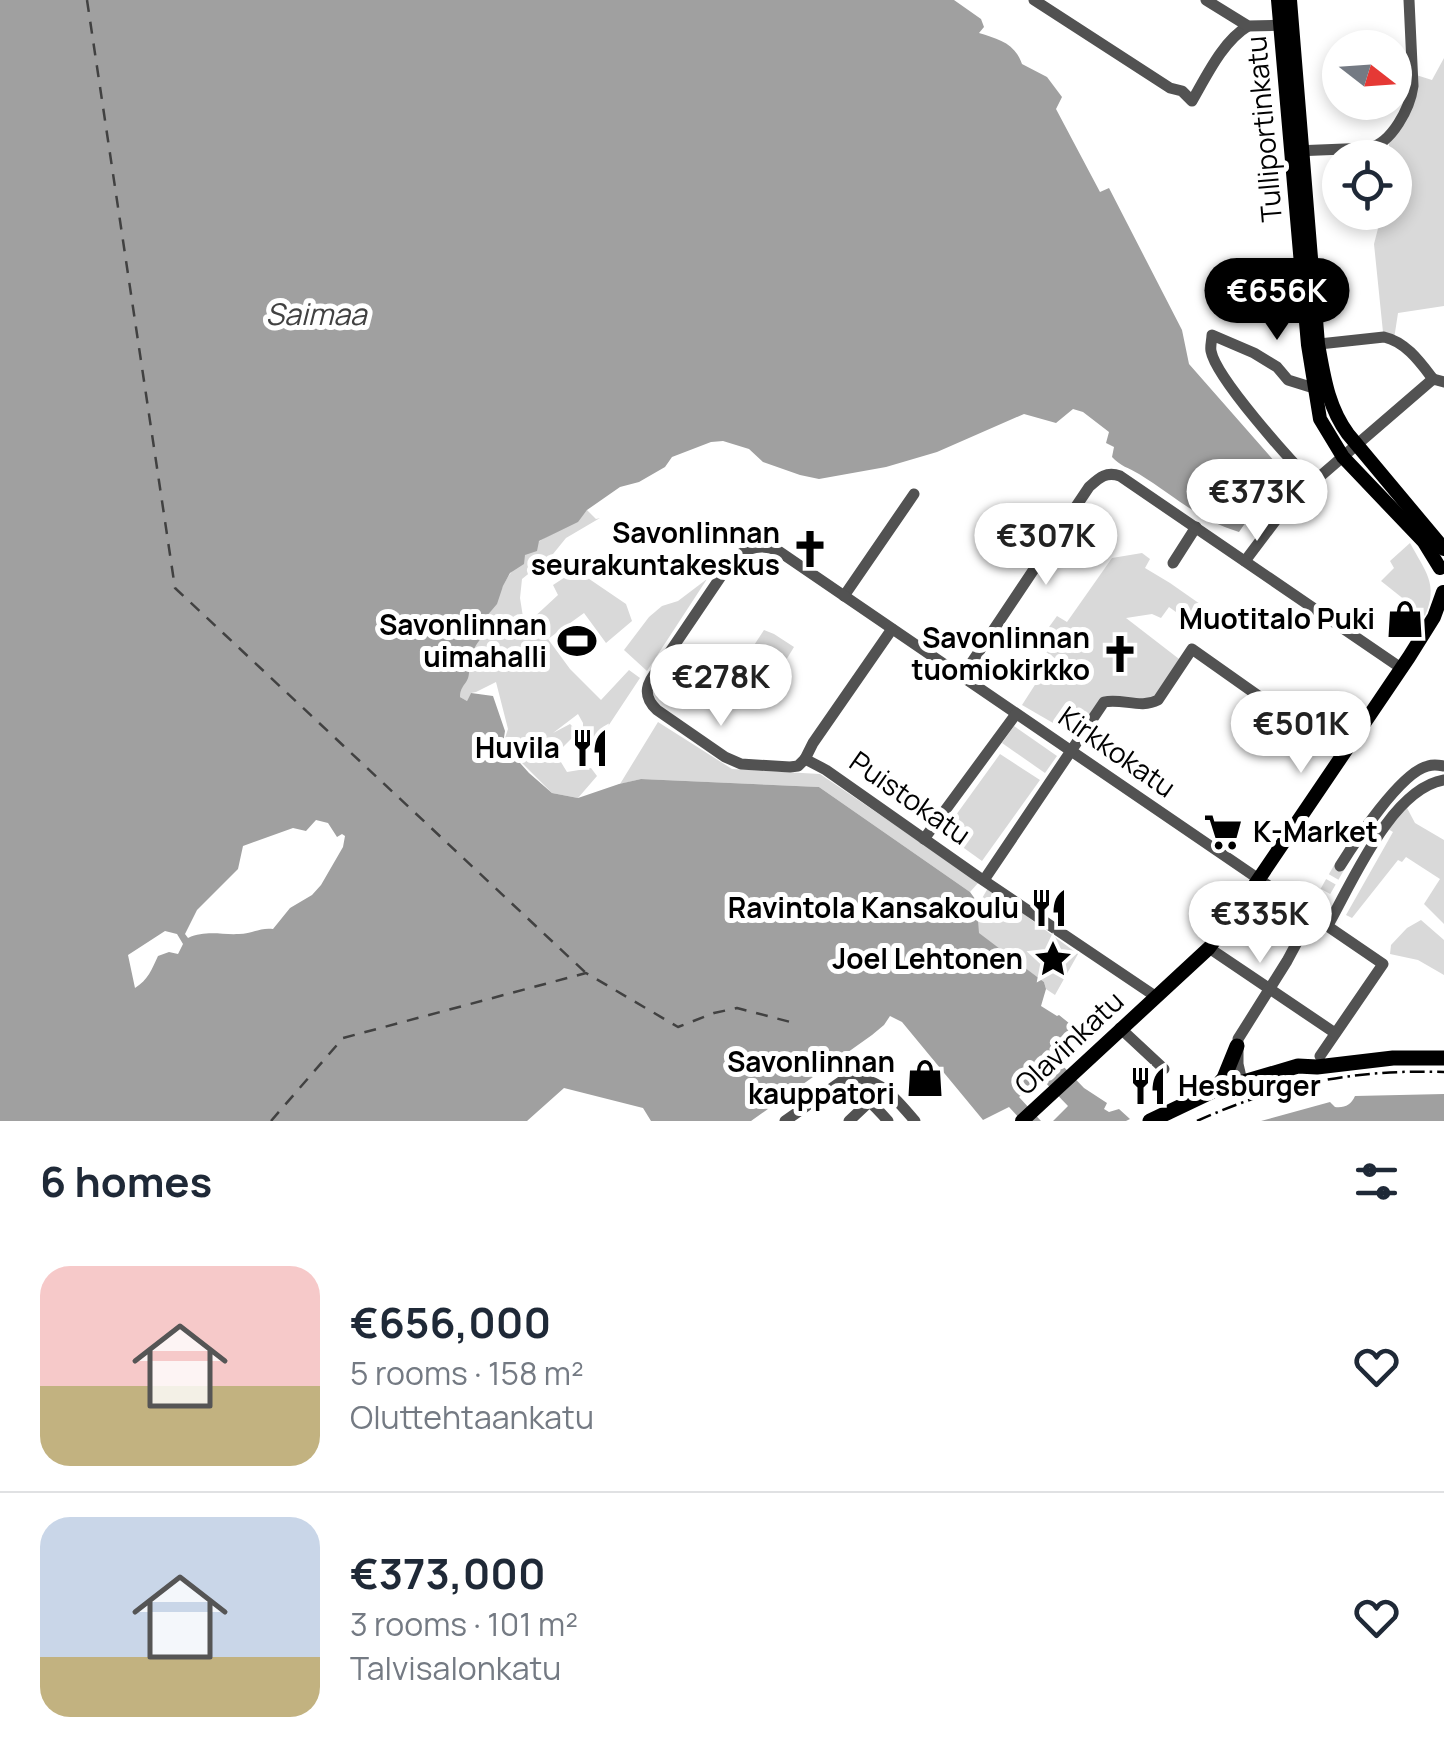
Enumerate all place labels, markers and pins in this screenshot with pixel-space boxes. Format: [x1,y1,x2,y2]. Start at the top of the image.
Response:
pin: €656K [1207,258,1347,343]
pin: €373K [1187,459,1327,544]
pin: €307K [976,503,1116,588]
place label: Savonlinnan seurakuntakeskus [531,513,780,583]
church icon: Savonlinnan seurakuntakeskus [789,528,831,570]
shop icon: Muotitalo Puki [1384,598,1426,640]
place label: Muotitalo Puki [1179,599,1375,637]
place label: Savonlinnan uimahalli [379,605,547,675]
place label: Savonlinnan tuomiokirkko [911,618,1090,688]
sports icon: Savonlinnan uimahalli [556,620,598,662]
church icon: Savonlinnan tuomiokirkko [1099,633,1141,675]
pin: €278K [651,644,791,729]
pin: €501K [1231,691,1371,776]
restaurant icon: Huvila [569,727,611,769]
place label: Huvila [475,728,560,766]
supermarket icon: K-Market [1202,811,1244,853]
place label: K-Market [1253,812,1378,850]
pin: €335K [1190,881,1330,966]
restaurant icon: Ravintola Kansakoulu [1028,887,1070,929]
place label: Ravintola Kansakoulu [728,888,1019,926]
place icon: Joel Lehtonen [1032,938,1074,980]
place label: Joel Lehtonen [832,939,1023,977]
place label: Savonlinnan kauppatori [727,1042,895,1112]
shop icon: Savonlinnan kauppatori [904,1057,946,1099]
restaurant icon: Hesburger [1127,1065,1169,1107]
place label: Hesburger [1178,1066,1321,1104]

